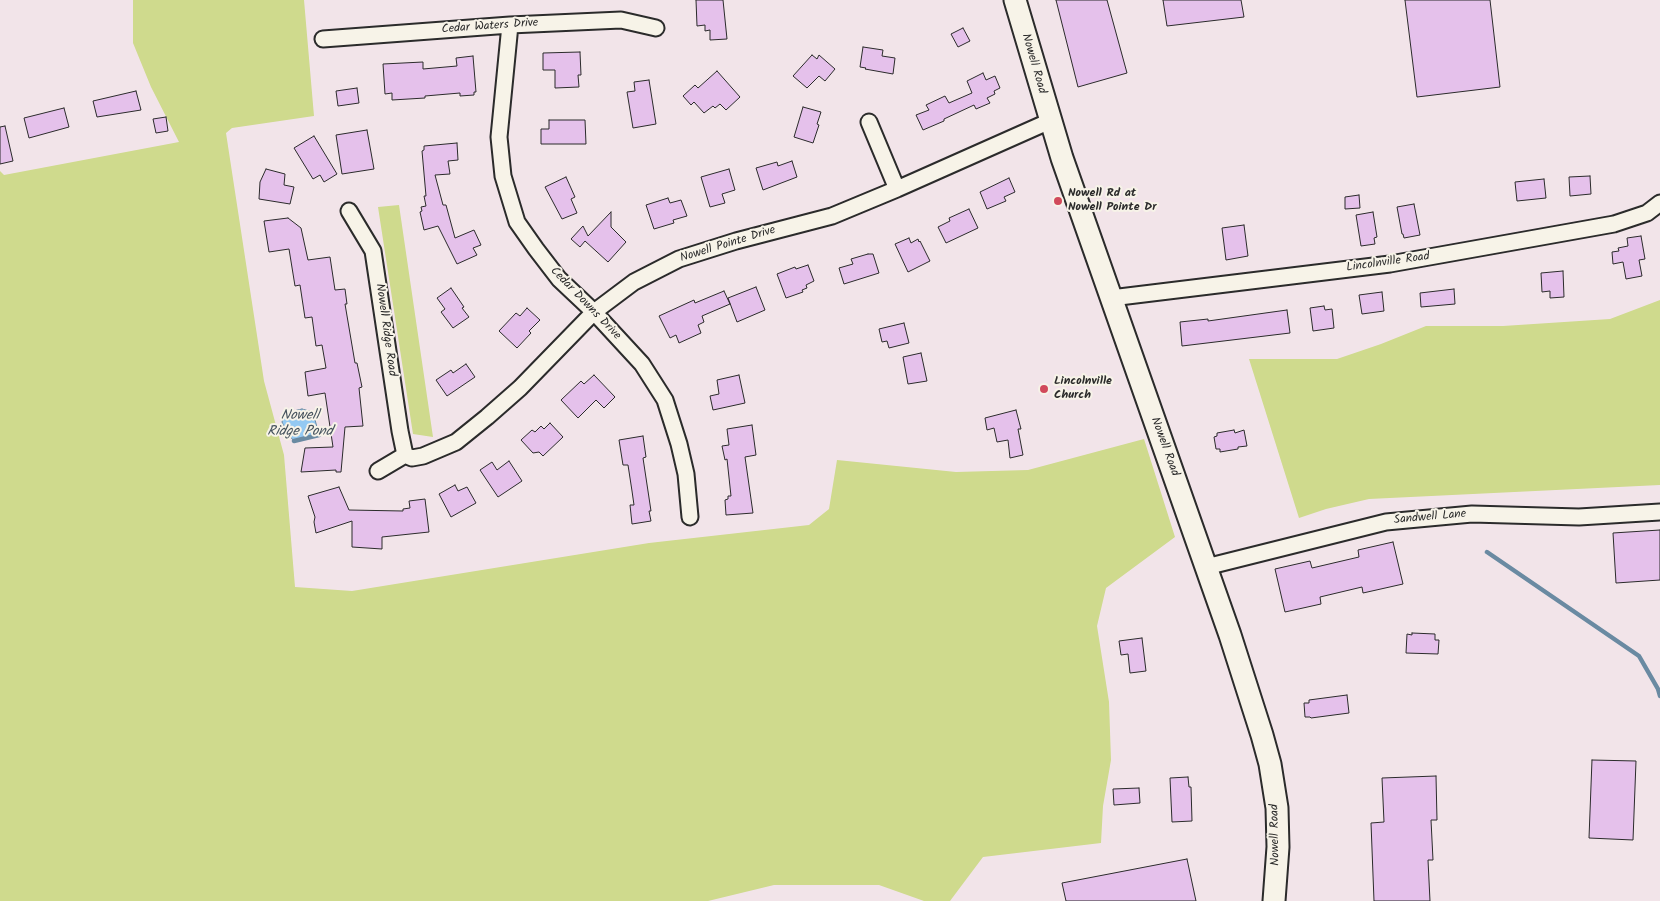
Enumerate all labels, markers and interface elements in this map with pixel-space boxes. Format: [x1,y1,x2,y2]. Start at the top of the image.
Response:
street label: Cedar Waters Drive [441,16,539,38]
street label: Nowell Road [1018,32,1048,96]
place label: Nowell Rd at Nowell Pointe Dr [1068,187,1156,215]
marker: Nowell Rd at Nowell Pointe Dr [1052,195,1064,207]
street label: Nowell Pointe Drive [679,224,777,266]
street label: Lincolnville Road [1345,250,1431,276]
street label: Cedar Downs Drive [547,265,623,343]
street label: Nowell Ridge Road [371,283,399,377]
place label: Lincolnville Church [1054,375,1112,403]
marker: Lincolnville Church [1038,383,1050,395]
water label: Nowell Ridge Pond [267,409,333,442]
street label: Nowell Road [1147,416,1181,478]
street label: Sandwell Lane [1393,508,1467,528]
street label: Nowell Road [1268,804,1284,866]

